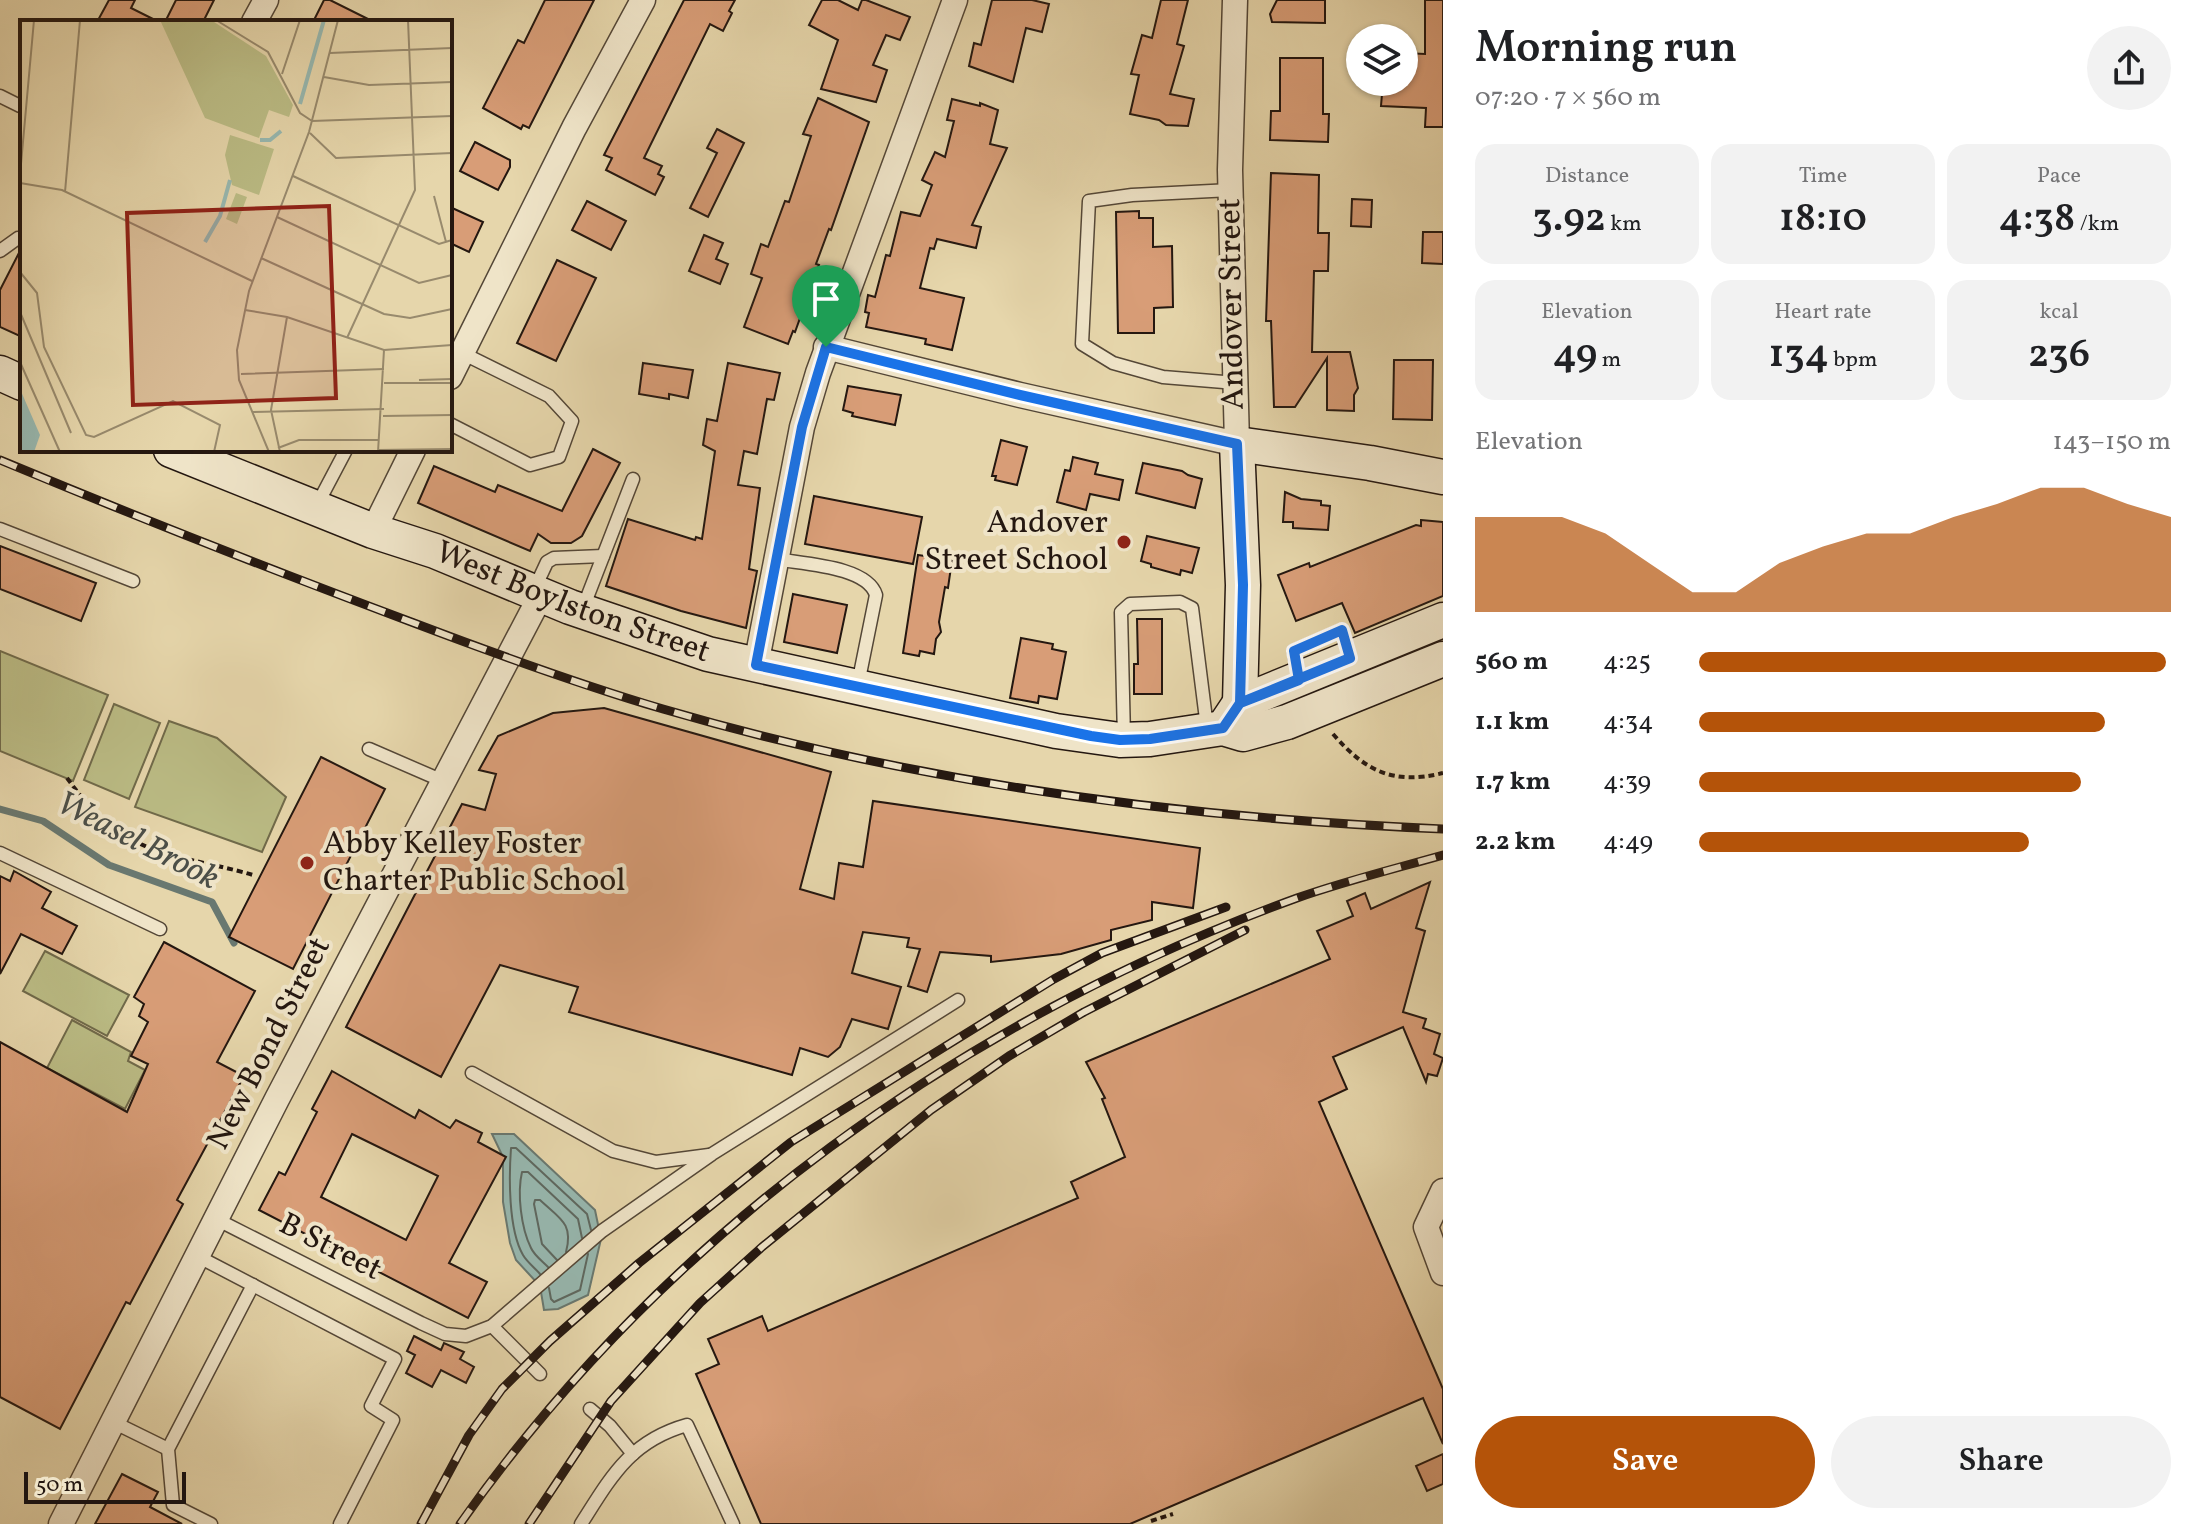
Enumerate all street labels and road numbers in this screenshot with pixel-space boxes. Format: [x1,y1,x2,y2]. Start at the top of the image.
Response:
street label: Andover Street [1209,198,1257,410]
street label: West Boylston Street [428,531,716,675]
street label: New Bond Street [197,930,343,1158]
street label: B Street [271,1203,389,1293]

